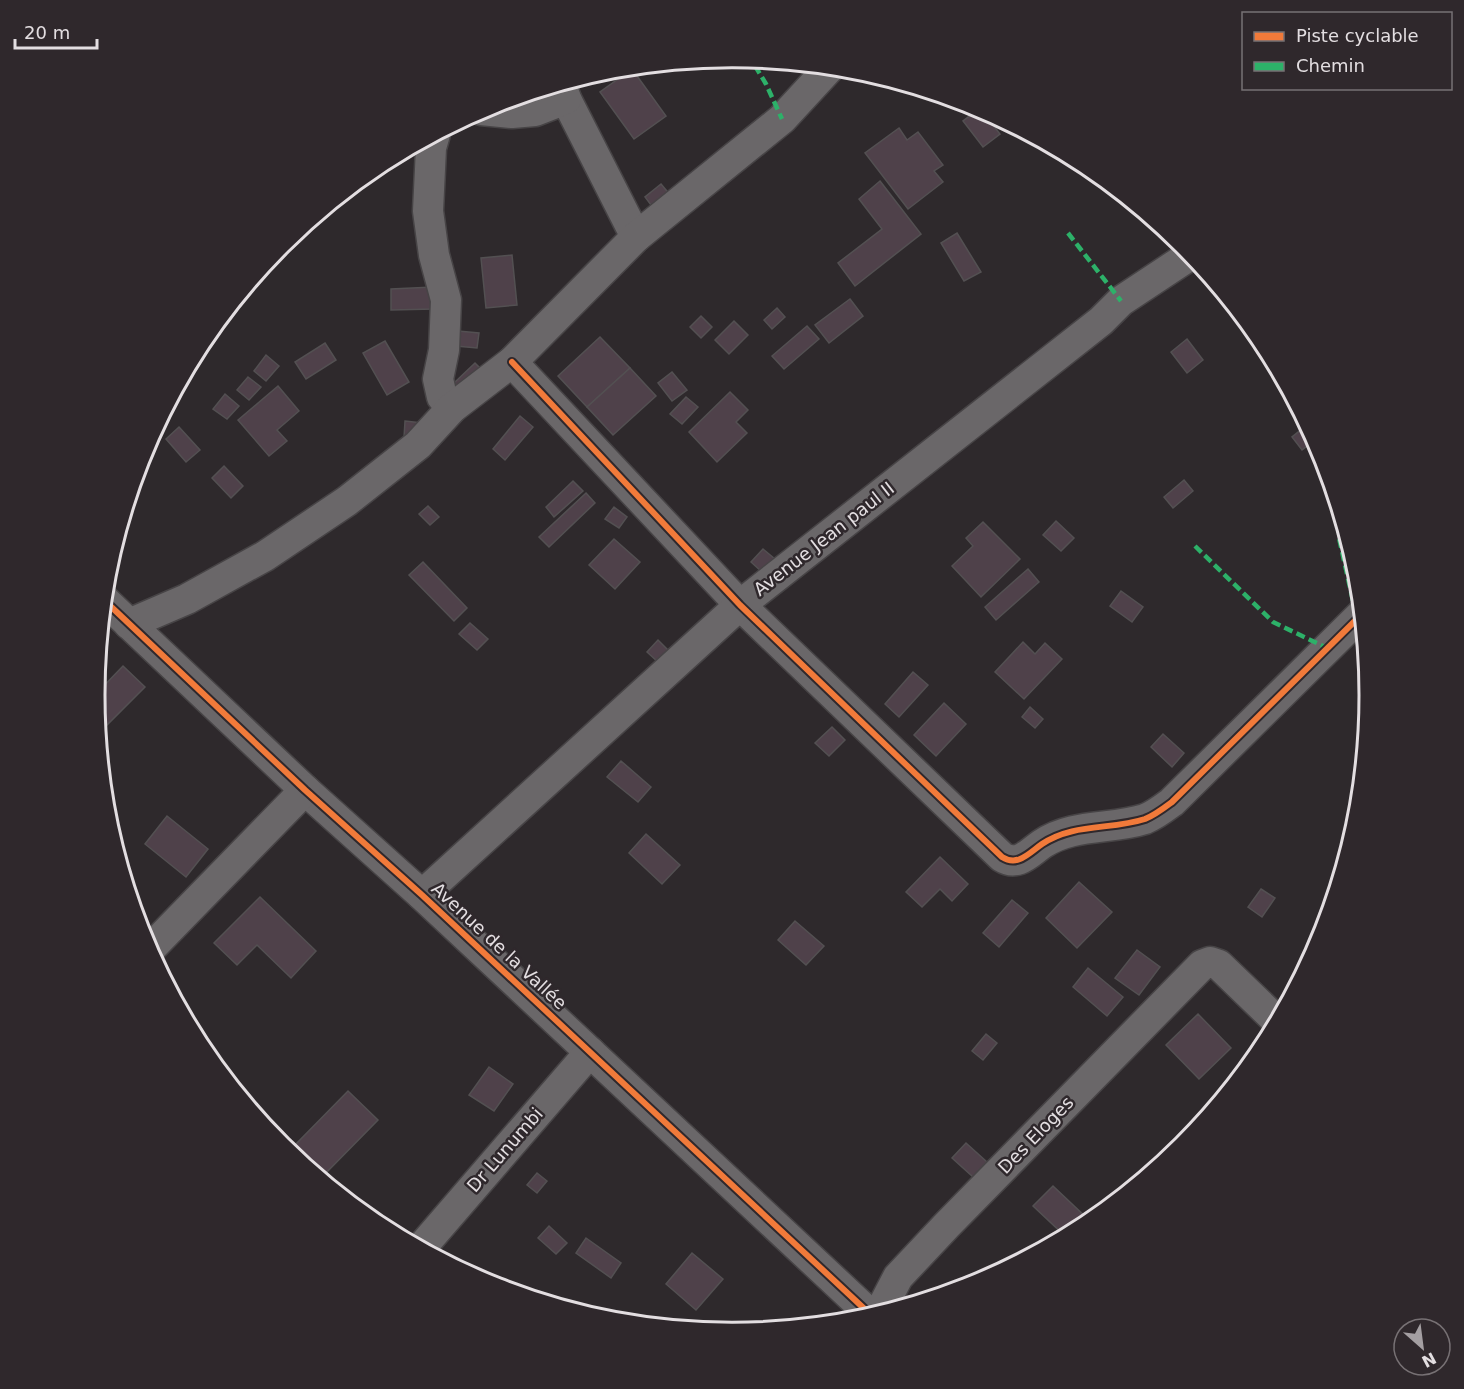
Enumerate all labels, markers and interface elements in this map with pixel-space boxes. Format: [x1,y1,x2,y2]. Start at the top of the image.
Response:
scale bar [15,12,98,50]
legend [1242,12,1452,90]
text: 20 m [24,22,70,43]
text: Piste cyclable [1296,25,1419,46]
text: Chemin [1296,55,1365,76]
street label: Avenue Jean paul II [749,477,898,600]
street label: Avenue de la Vallée [428,878,571,1014]
street label: Des Eloges [994,1092,1078,1178]
street label: Dr Lunumbi [462,1103,547,1196]
north arrow [1392,1317,1452,1377]
text: N [1418,1348,1439,1371]

